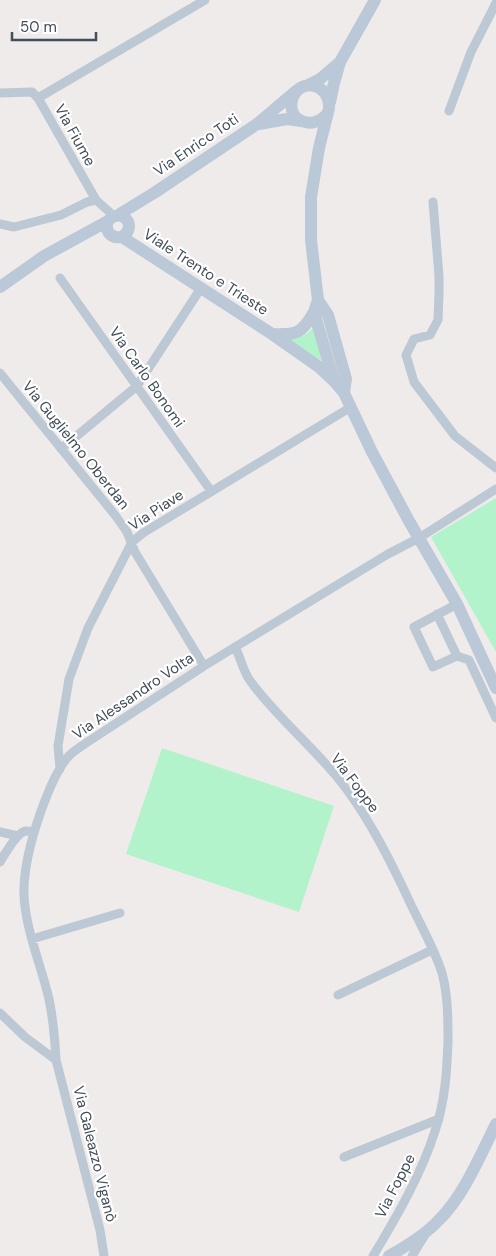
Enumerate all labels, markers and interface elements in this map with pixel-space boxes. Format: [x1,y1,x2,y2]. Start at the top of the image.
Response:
scale bar [12,10,96,42]
text: 50 m [20,17,57,37]
street label: Via Fiume [50,100,100,170]
street label: Via Enrico Toti [150,109,242,181]
street label: Viale Trento e Trieste [140,224,272,320]
street label: Via Carlo Bonomi [105,323,189,431]
street label: Via Guglielmo Oberdan [18,376,134,514]
street label: Via Piave [125,485,187,535]
street label: Via Alessandro Volta [68,648,198,744]
street label: Via Foppe [326,749,384,817]
street label: Via Galeazzo Viganò [68,1084,122,1224]
street label: Via Foppe [370,1150,420,1222]

